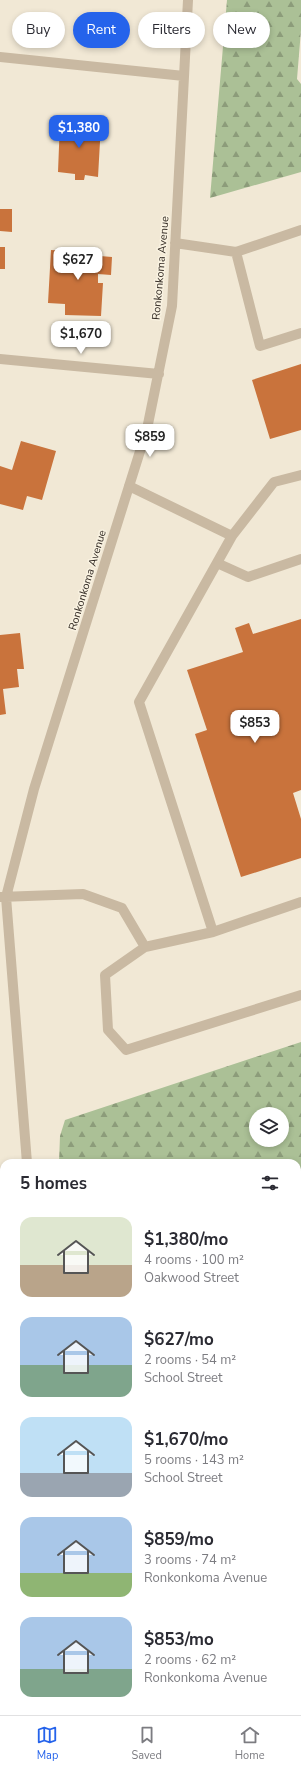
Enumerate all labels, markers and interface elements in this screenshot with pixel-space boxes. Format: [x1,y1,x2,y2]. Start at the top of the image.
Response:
chip: Buy [12,12,65,48]
chip: Rent [73,12,130,48]
chip: Filters [138,12,205,48]
chip: New [213,12,270,48]
pin: $1,380 [46,115,112,149]
text: $1,380 [58,119,100,137]
street label: Ronkonkoma Avenue [148,215,173,321]
pin: $627 [54,247,102,281]
text: $627 [62,251,94,269]
pin: $1,670 [48,321,114,355]
text: $1,670 [60,325,102,343]
pin: $859 [126,424,174,458]
text: $859 [134,428,166,446]
street label: Ronkonkoma Avenue [65,528,110,632]
pin: $853 [231,710,279,744]
text: $853 [239,714,271,732]
map controls [249,1107,289,1147]
button: layers [249,1107,289,1147]
text: 5 homes [20,1172,87,1195]
icon: filters [259,1172,281,1194]
text: $1,380/mo [144,1228,228,1251]
icon: home [52,1233,100,1281]
text: 4 rooms · 100 m² [144,1251,244,1269]
text: Oakwood Street [144,1269,239,1287]
text: $627/mo [144,1328,214,1351]
icon: home [52,1333,100,1381]
text: 2 rooms · 54 m² [144,1351,236,1369]
text: School Street [144,1369,223,1387]
text: $1,670/mo [144,1428,228,1451]
icon: home [52,1433,100,1481]
text: 5 rooms · 143 m² [144,1451,244,1469]
text: School Street [144,1469,223,1487]
text: $859/mo [144,1528,214,1551]
icon: home [52,1533,100,1581]
text: 3 rooms · 74 m² [144,1551,236,1569]
text: Ronkonkoma Avenue [144,1569,267,1587]
text: $853/mo [144,1628,214,1651]
icon: home [52,1633,100,1681]
text: 2 rooms · 62 m² [144,1651,236,1669]
text: Ronkonkoma Avenue [144,1669,267,1687]
tab: Map [36,1724,58,1763]
tab: Saved [131,1724,162,1763]
tab: Home [235,1724,265,1763]

